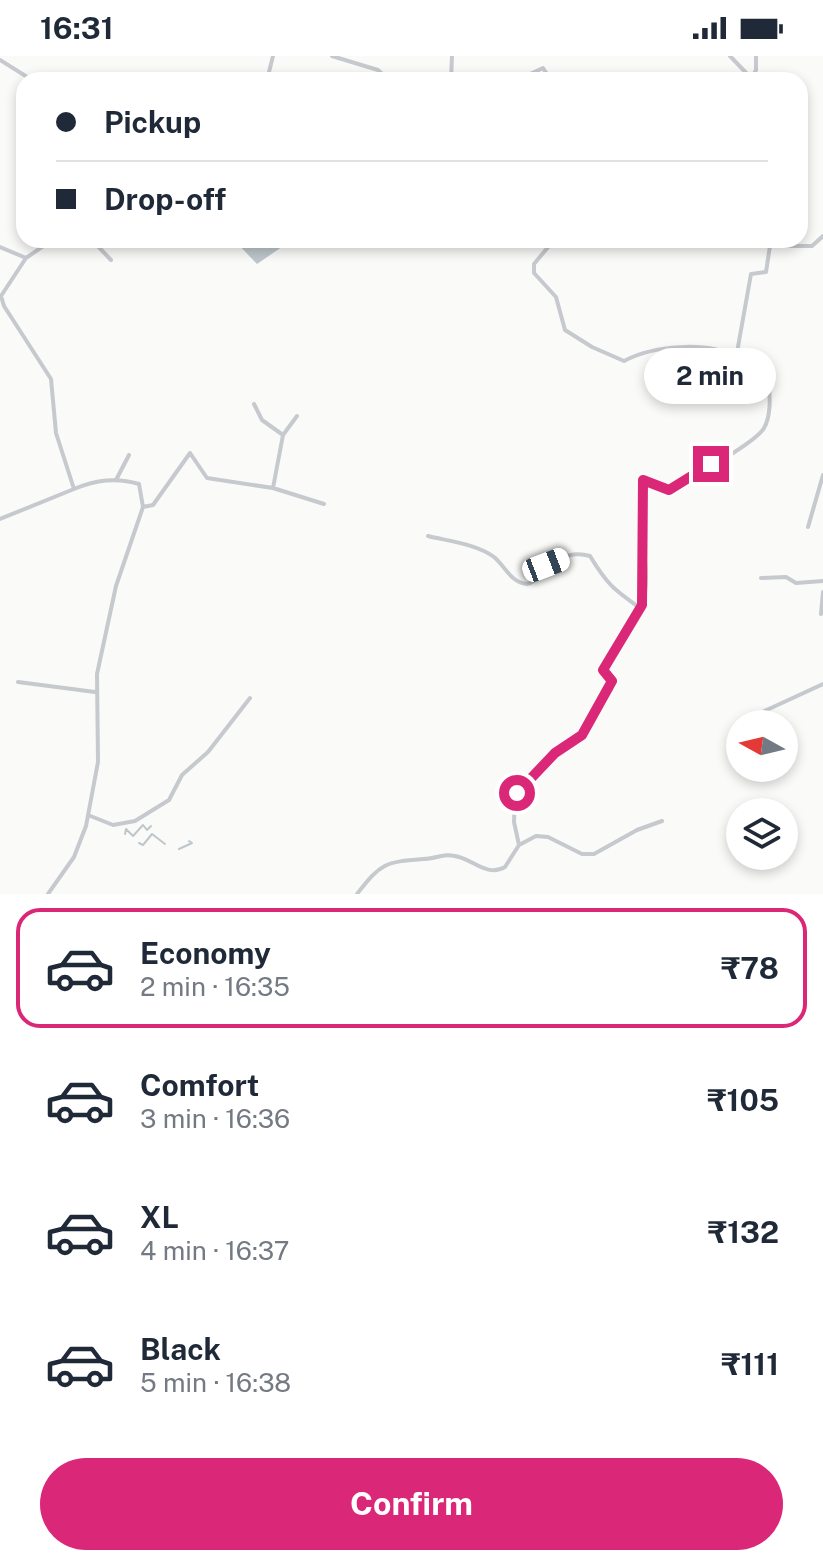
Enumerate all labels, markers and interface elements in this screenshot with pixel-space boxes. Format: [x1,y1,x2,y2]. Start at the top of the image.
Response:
text: 16:31 [40,10,114,46]
text: Pickup [104,104,201,140]
text: Drop-off [104,181,226,217]
callout: 2 min [645,348,777,404]
text: 2 min [676,360,744,391]
route end [693,446,729,482]
car [519,545,573,585]
north arrow [726,710,798,782]
map controls [726,710,798,870]
route start [499,775,535,811]
button: layers [726,798,798,870]
icon: car [44,932,116,1004]
text: Economy [140,935,271,971]
text: ₹78 [721,950,779,986]
text: 2 min · 16:35 [140,971,290,1002]
icon: car [44,1064,116,1136]
text: Comfort [140,1067,259,1103]
text: ₹105 [707,1082,779,1118]
text: 3 min · 16:36 [140,1103,290,1134]
icon: car [44,1196,116,1268]
text: XL [140,1199,179,1235]
text: ₹132 [708,1214,779,1250]
text: 4 min · 16:37 [140,1235,289,1266]
icon: car [44,1328,116,1400]
text: Black [140,1331,221,1367]
text: ₹111 [721,1346,779,1382]
text: 5 min · 16:38 [140,1367,291,1398]
button: Confirm [40,1458,783,1550]

